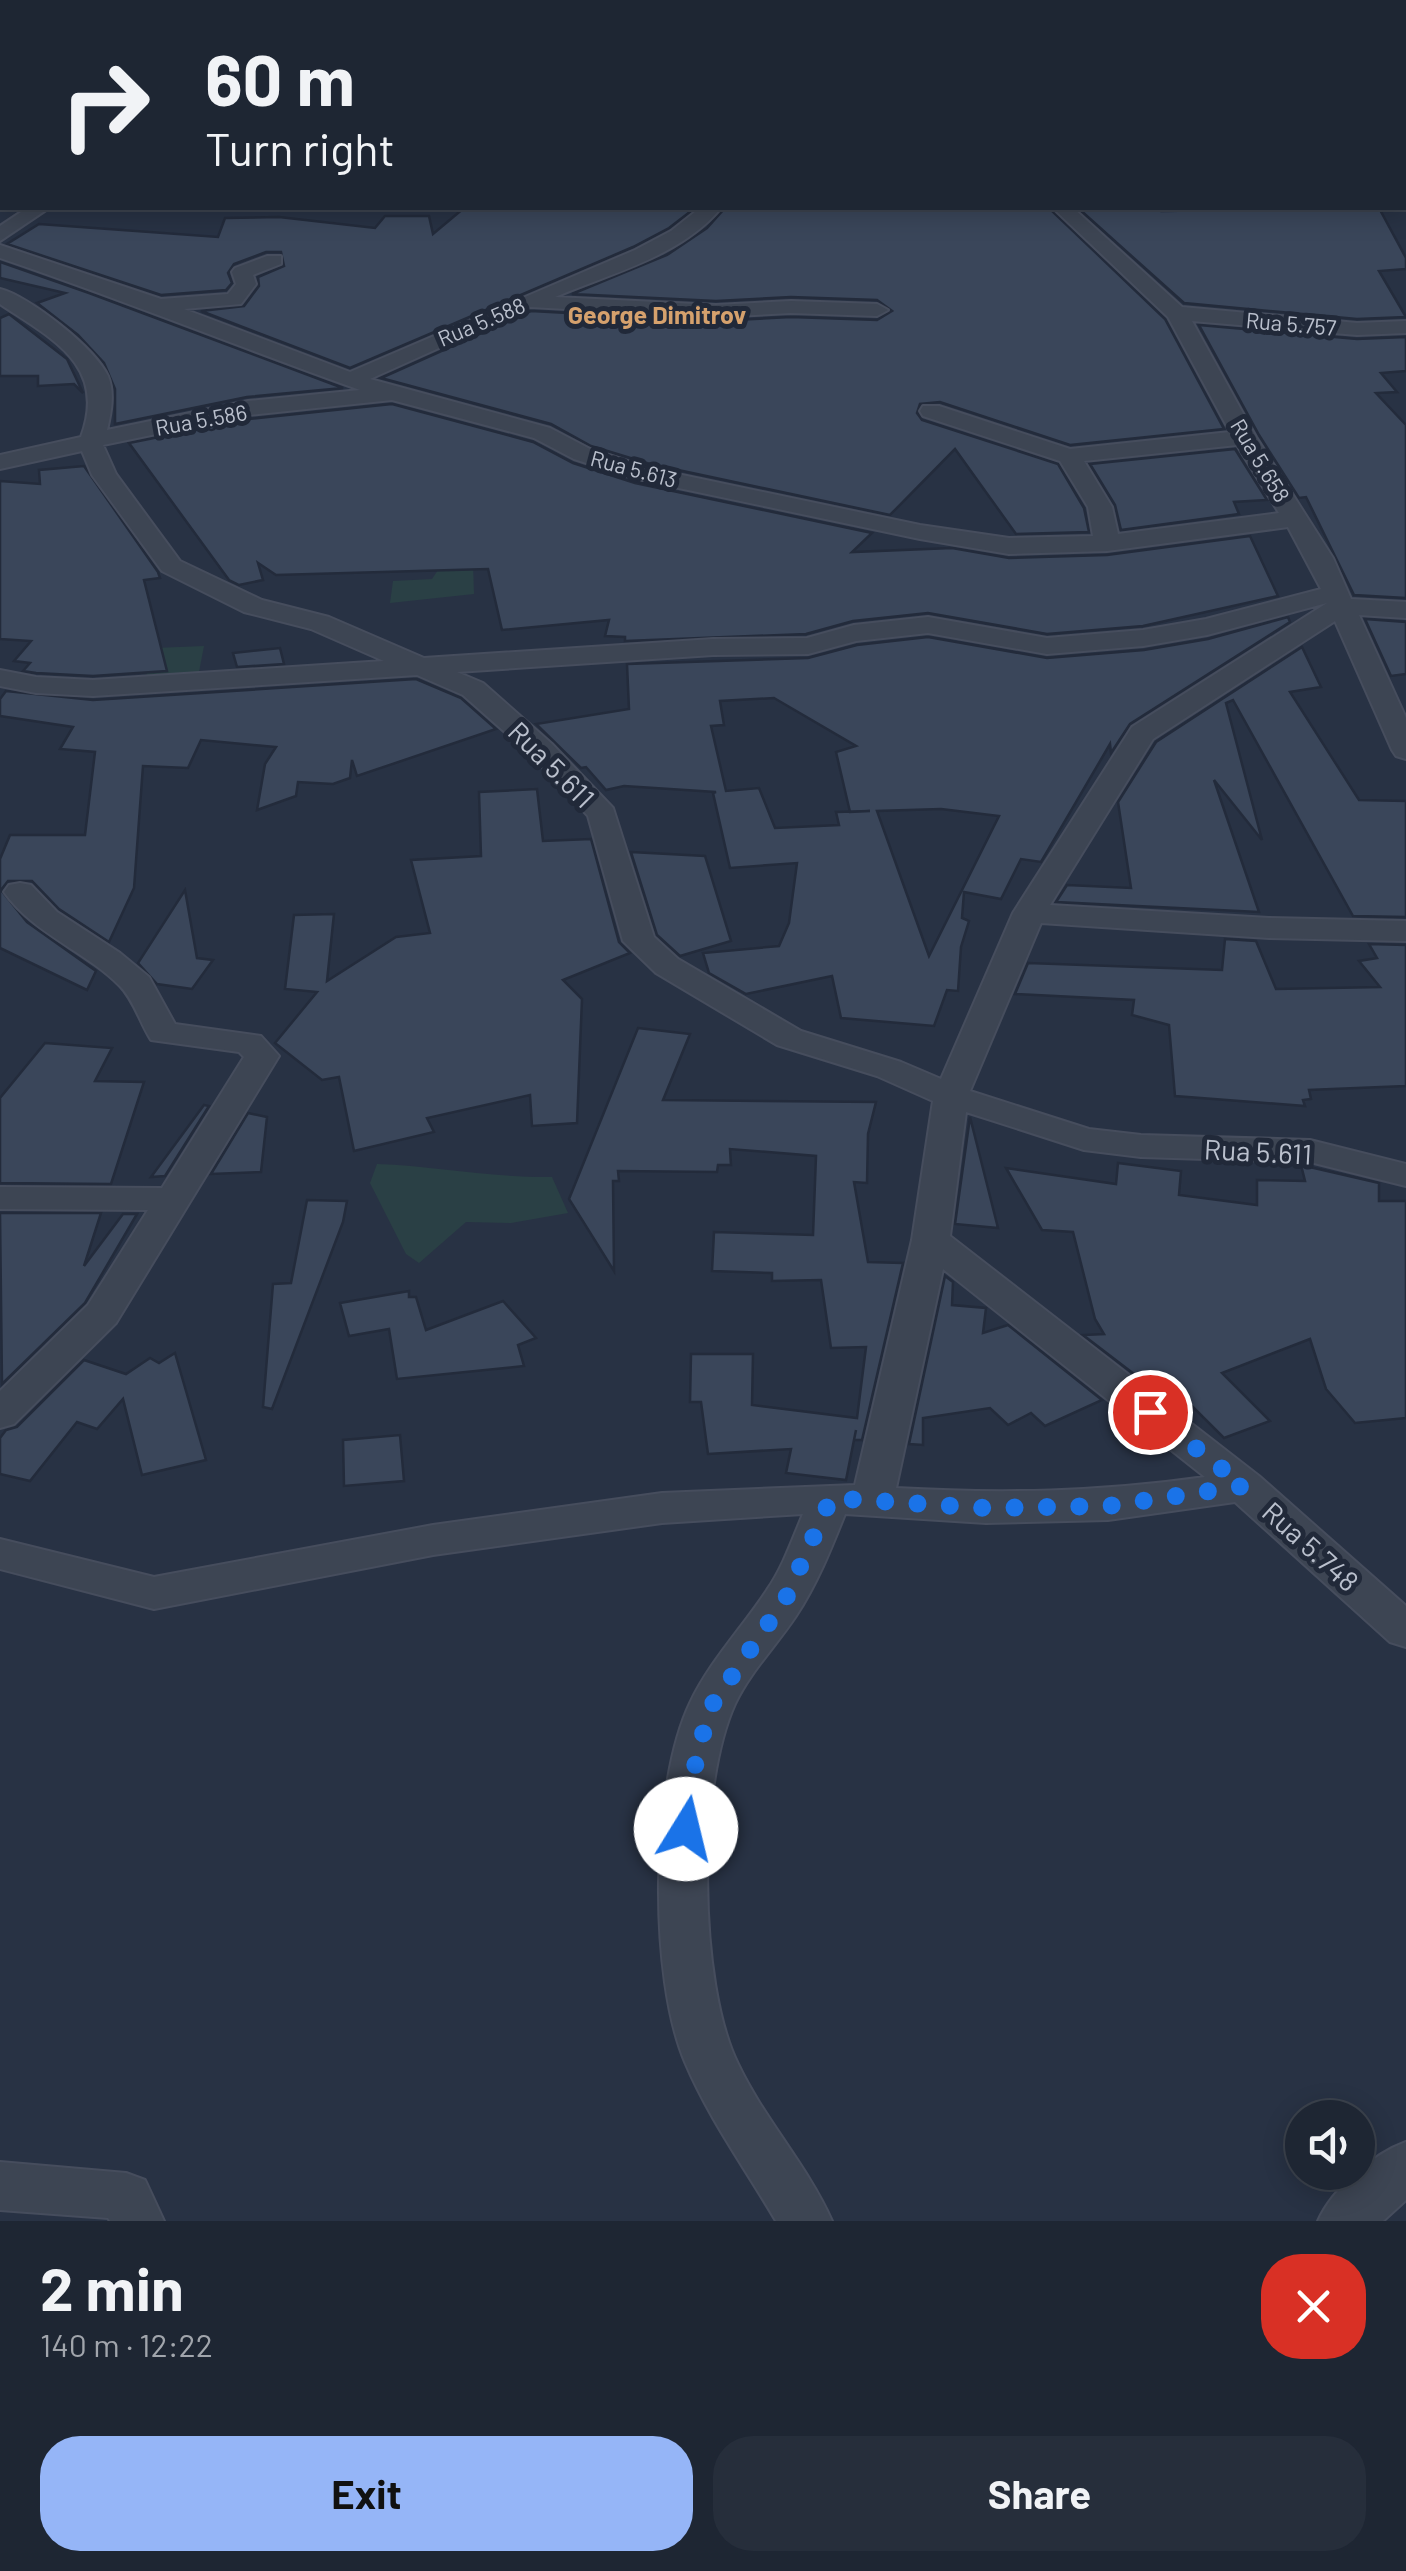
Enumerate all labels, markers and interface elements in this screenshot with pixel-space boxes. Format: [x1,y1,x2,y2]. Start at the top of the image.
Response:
text: 60 m [205,36,355,120]
icon: right [40,40,170,170]
text: Turn right [205,121,395,175]
street label: Rua 5.588 [433,291,529,351]
district label: George Dimitrov [568,299,746,329]
street label: Rua 5.757 [1245,306,1337,340]
street label: Rua 5.586 [153,398,249,440]
street label: Rua 5.658 [1226,414,1296,506]
street label: Rua 5.613 [588,444,680,492]
street label: Rua 5.611 [502,714,602,814]
street label: Rua 5.611 [1203,1131,1313,1171]
pin [1108,1370,1193,1455]
icon: arrive [1123,1385,1178,1440]
street label: Rua 5.748 [1256,1494,1366,1598]
position arrow [634,1777,738,1881]
map controls [1285,2100,1375,2190]
button: sound [1285,2100,1375,2190]
text: 2 min [40,2251,184,2323]
button: close [1261,2254,1366,2359]
text: 140 m · 12:22 [40,2325,213,2363]
button: Exit [40,2436,693,2551]
button: Share [713,2436,1366,2551]

